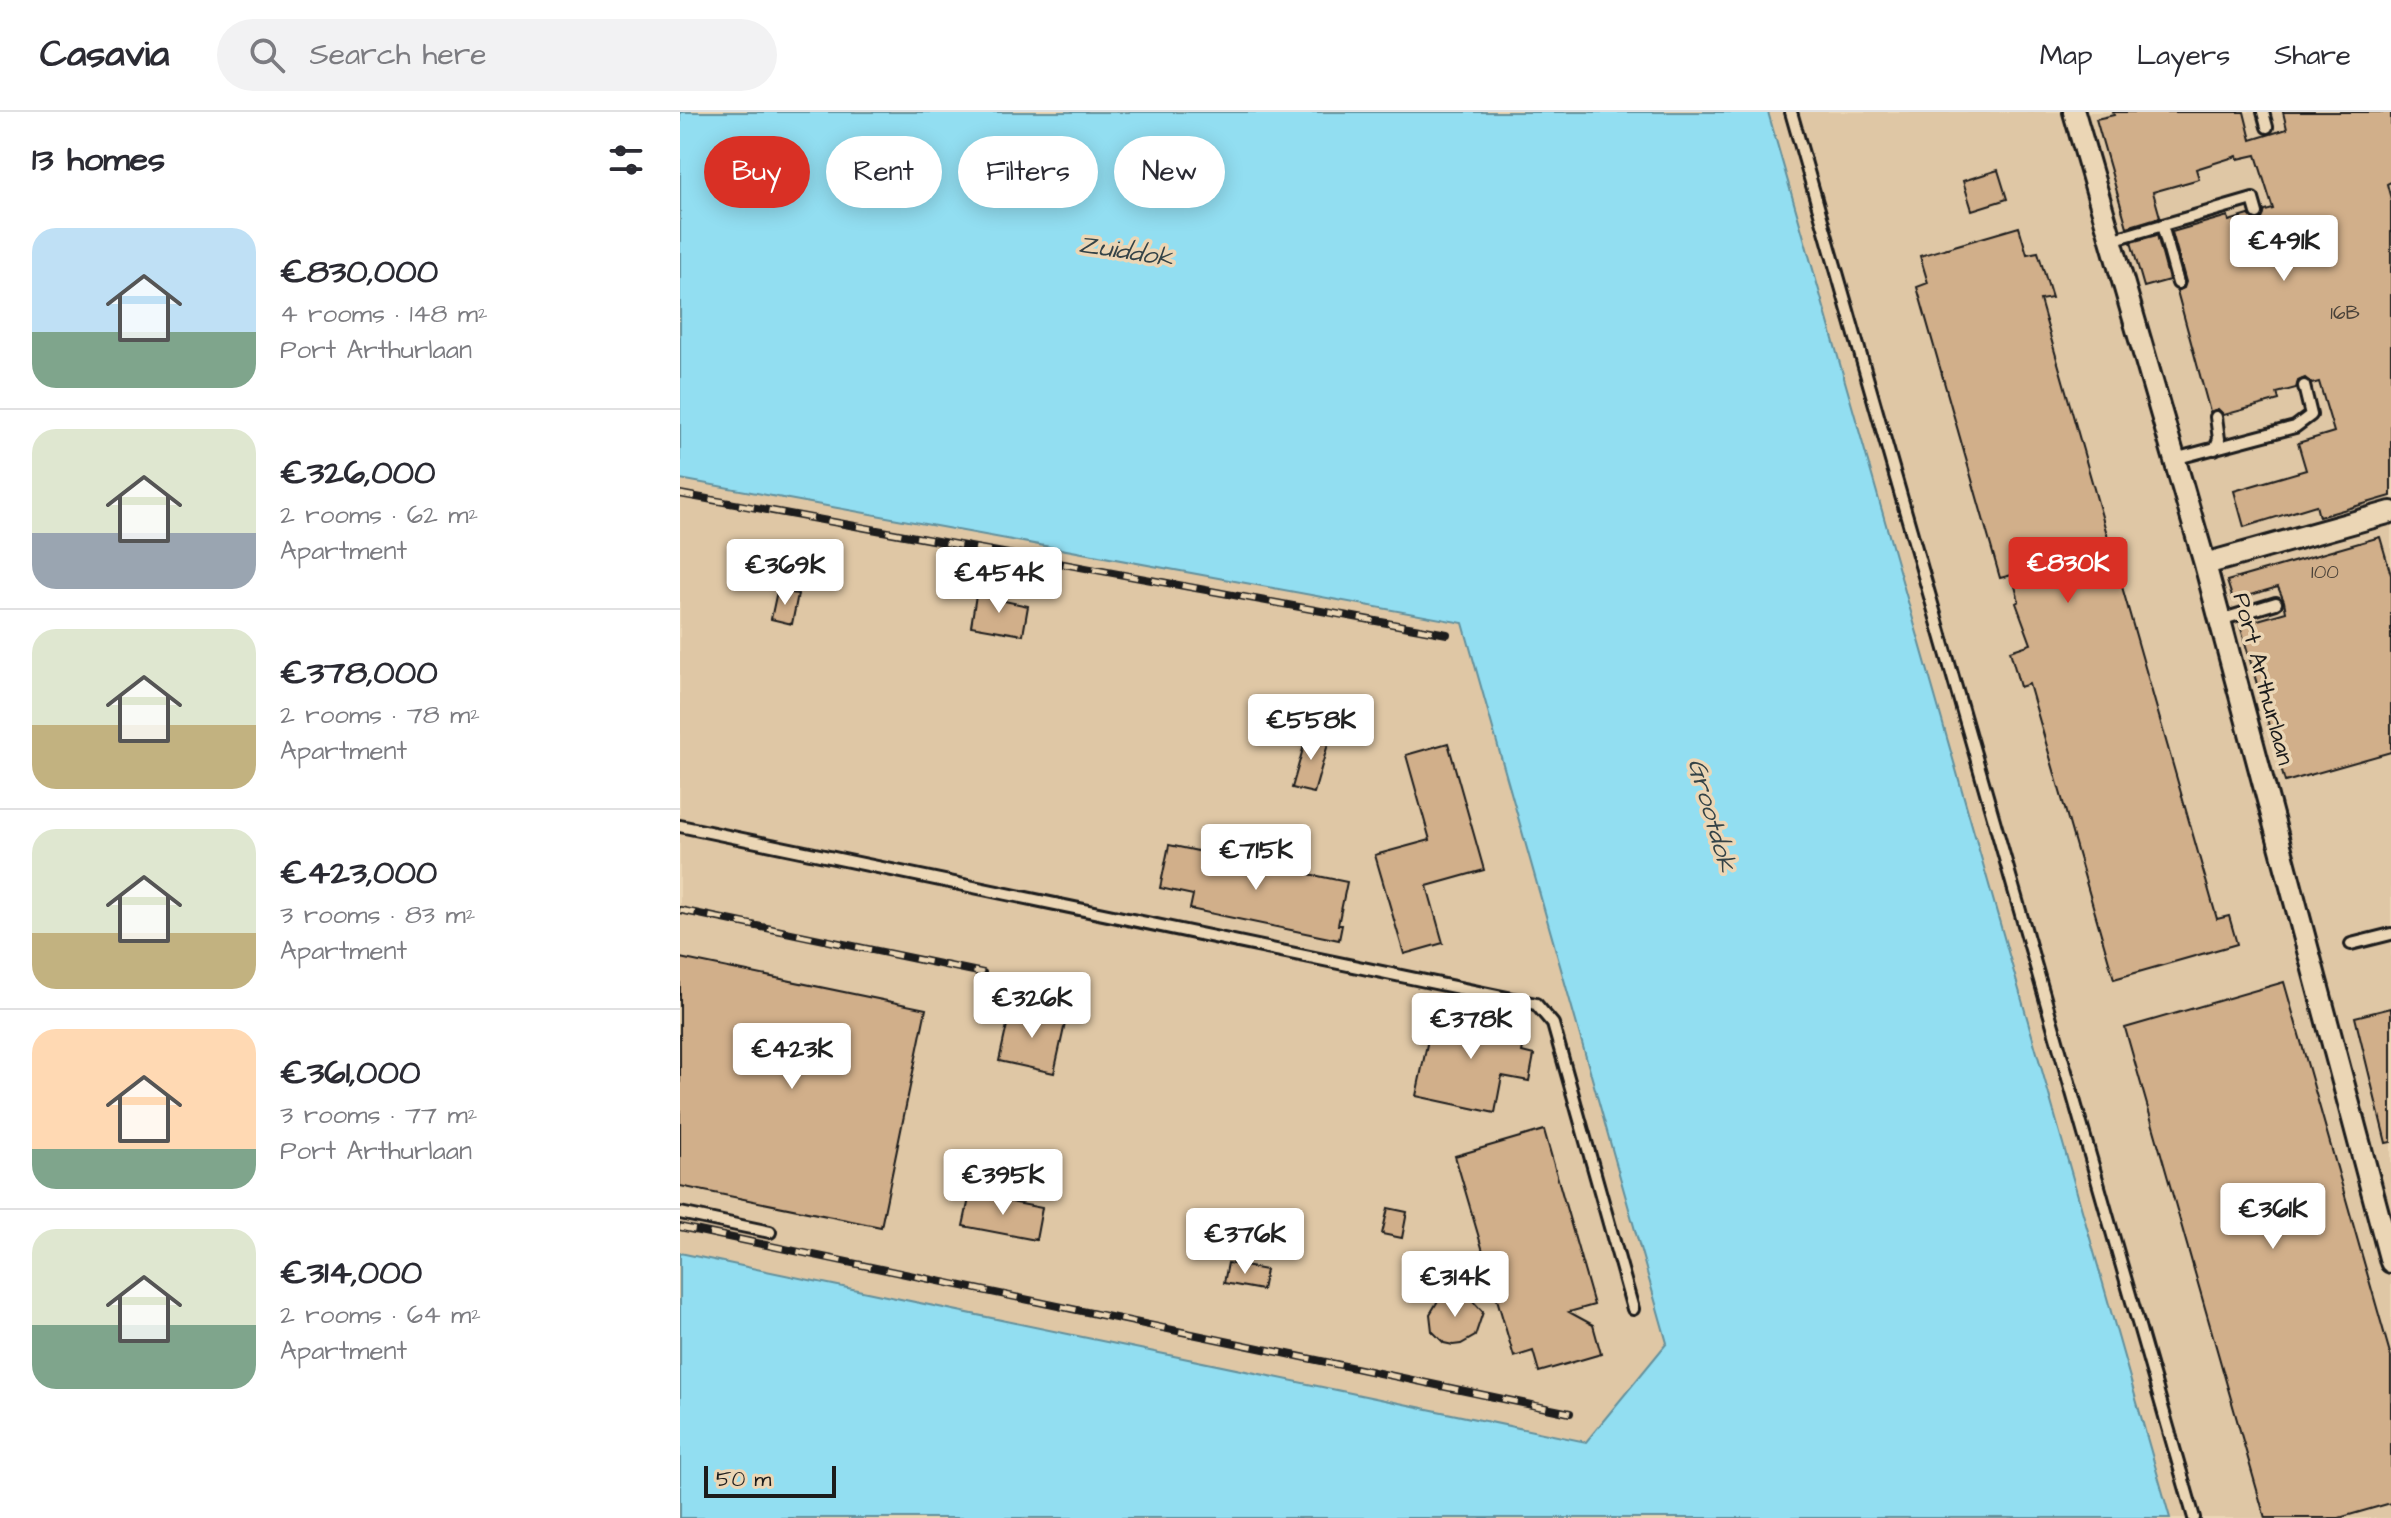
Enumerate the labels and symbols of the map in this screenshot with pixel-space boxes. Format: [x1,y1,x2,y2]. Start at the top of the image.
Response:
pin: €491K [2228,215,2340,283]
water label: Zuiddok [1076,226,1177,276]
house number: 16B [2330,299,2360,327]
pin: €830K [2012,537,2124,605]
pin: €369K [729,539,841,607]
pin: €454K [943,547,1055,615]
house number: 100 [2311,558,2339,586]
street label: Port Arthurlaan [2224,589,2302,769]
pin: €558K [1255,694,1367,762]
water label: Grootdok [1679,754,1746,877]
pin: €715K [1200,824,1312,892]
pin: €326K [976,972,1088,1040]
pin: €378K [1415,993,1527,1061]
pin: €423K [736,1023,848,1091]
pin: €395K [947,1149,1059,1217]
pin: €361K [2217,1183,2329,1251]
pin: €376K [1189,1208,1301,1276]
pin: €314K [1399,1251,1511,1319]
scale bar [704,1462,836,1498]

